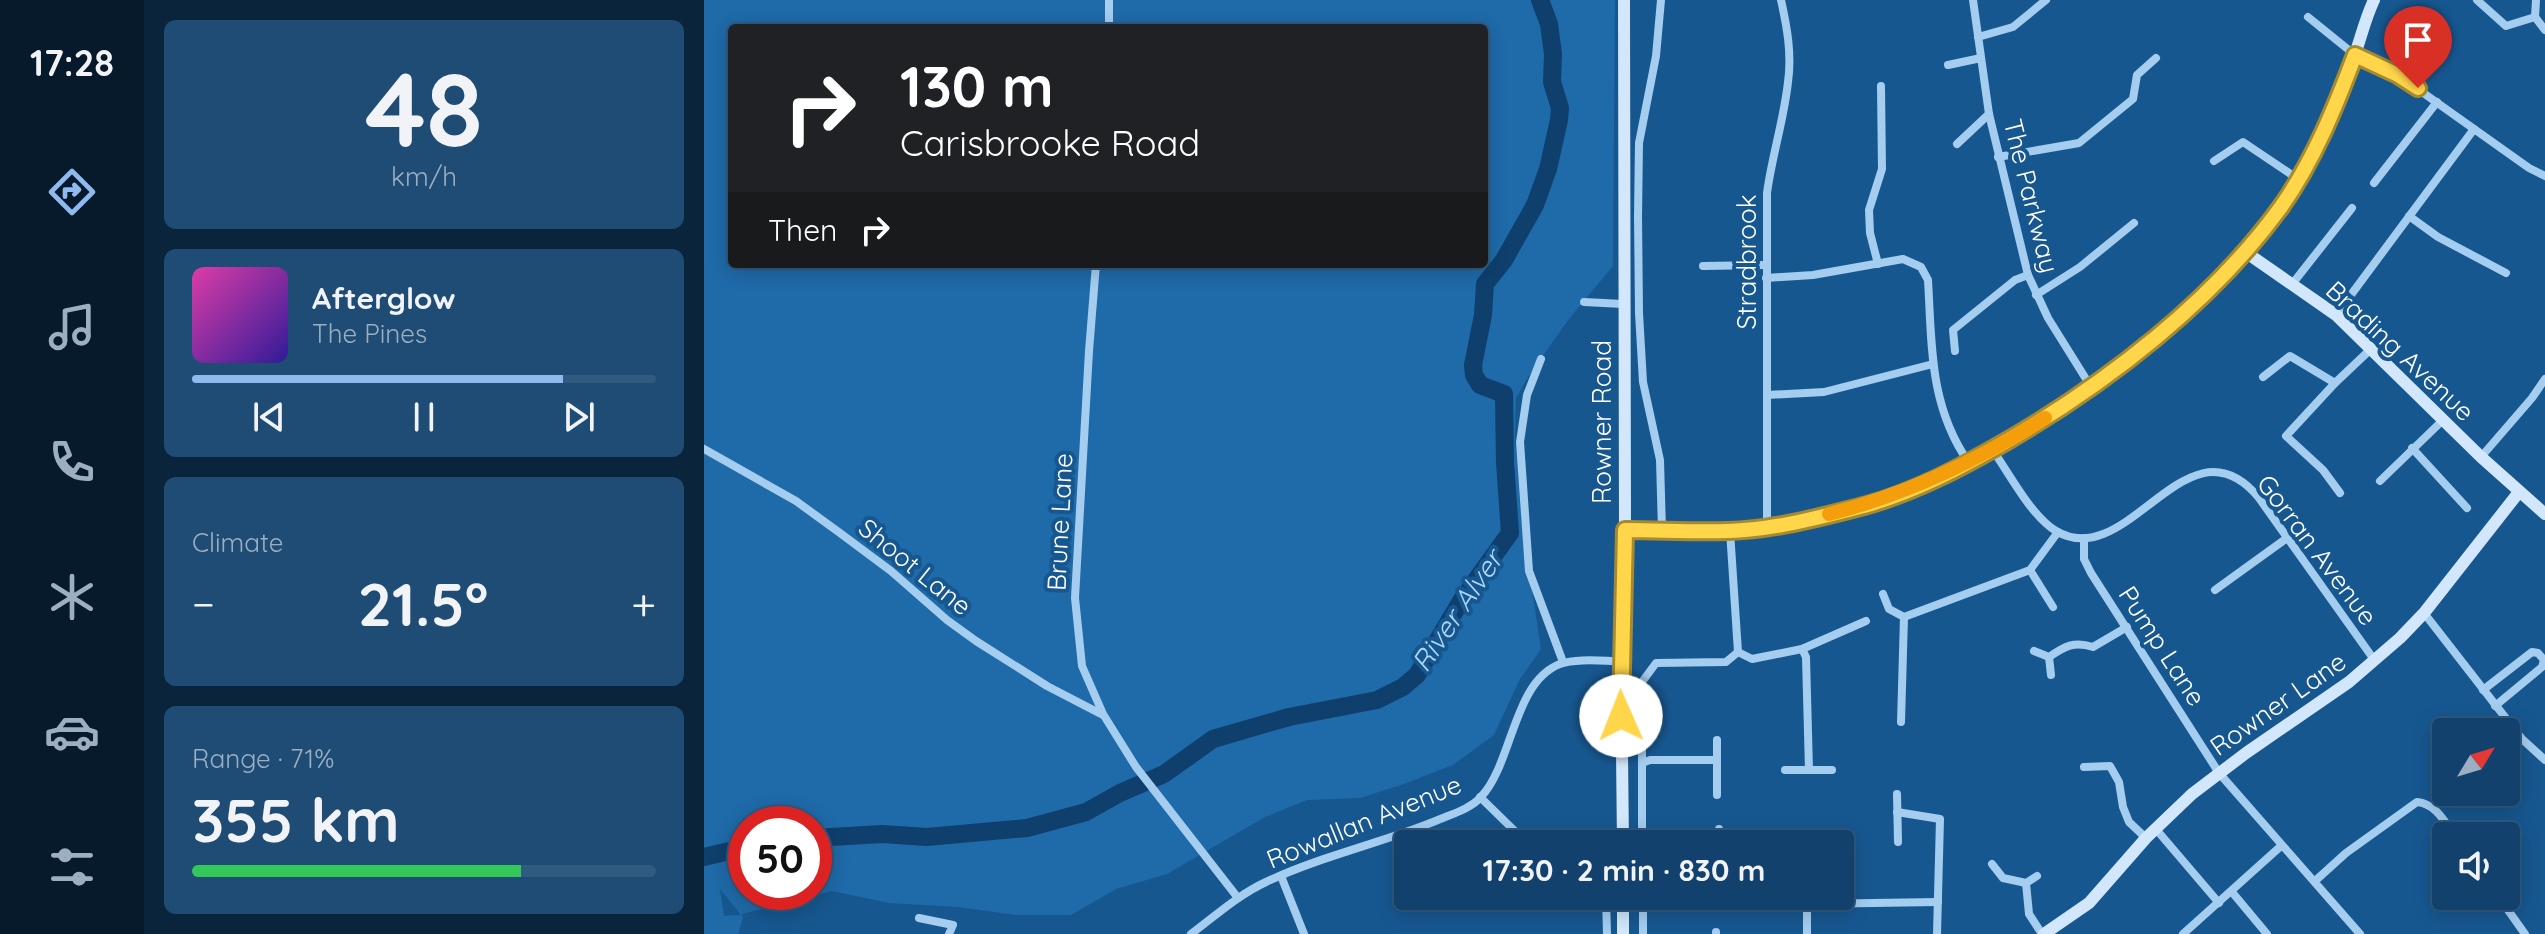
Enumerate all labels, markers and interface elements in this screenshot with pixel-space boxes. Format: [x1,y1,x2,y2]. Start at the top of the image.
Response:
pin [2384,6,2452,88]
icon: arrive [2396,18,2440,62]
text: 17:28 [30,40,114,85]
text: 48 [365,43,483,173]
text: 130 m [900,51,1054,121]
icon: right [768,56,872,160]
street label: The Parkway [1996,115,2067,276]
text: Carisbrooke Road [900,120,1200,165]
text: km/h [391,160,457,193]
icon: directions [44,164,100,220]
street label: Stradbrook [1730,194,1763,330]
icon: right [853,208,897,252]
text: Then [768,211,837,249]
street label: Brading Avenue [2319,273,2481,428]
text: Afterglow [312,279,455,317]
icon: music [44,299,100,355]
text: The Pines [312,317,427,350]
street label: Rowner Road [1585,340,1618,504]
icon: previous [247,395,291,439]
icon: pause [402,395,446,439]
icon: next [557,395,601,439]
icon: phone [44,434,100,490]
street label: Brune Lane [1039,452,1080,592]
street label: Gorran Avenue [2250,468,2385,632]
street label: Shoot Lane [852,511,979,622]
text: Climate [192,526,283,559]
water label: River Alver [1403,541,1512,678]
text: 21.5° [358,566,488,641]
icon: climate [44,569,100,625]
text: − [192,576,215,631]
text: + [631,576,656,631]
street label: Pump Lane [2112,580,2213,712]
street label: Rowner Lane [2203,645,2352,763]
position arrow [1579,674,1663,758]
icon: car [44,704,100,760]
north arrow [2432,718,2520,806]
map controls [2432,718,2520,910]
text: Range · 71% [192,742,334,775]
street label: Rowallan Avenue [1262,767,1466,876]
text: 355 km [192,782,400,857]
speed limit sign: 50 [728,806,832,910]
button: sound [2432,822,2520,910]
icon: filters [44,839,100,895]
text: 17:30 · 2 min · 830 m [1483,851,1765,889]

